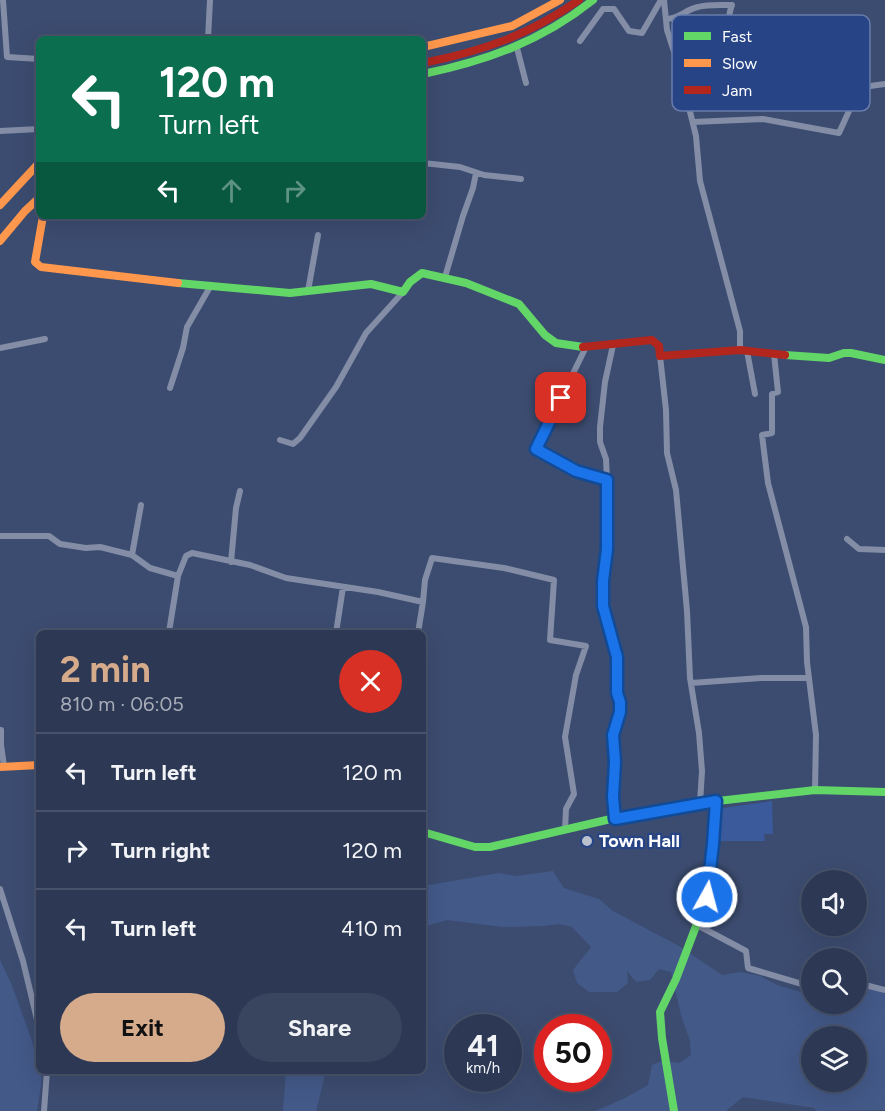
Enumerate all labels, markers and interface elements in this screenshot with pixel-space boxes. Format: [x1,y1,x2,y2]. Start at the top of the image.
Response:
legend [672,15,870,111]
text: Fast [722,27,752,46]
text: Slow [722,54,757,73]
text: 120 m [159,57,275,108]
icon: left [60,60,138,138]
text: Jam [722,81,752,100]
text: Turn left [159,108,259,141]
icon: left [152,174,185,207]
icon: ahead [215,174,248,207]
icon: right [278,174,311,207]
pin [535,372,586,423]
icon: arrive [544,381,577,414]
text: 2 min [60,648,151,691]
button: close [339,650,402,713]
text: 810 m · 06:05 [60,692,184,716]
icon: left [60,756,93,789]
text: Turn left [111,759,197,786]
text: 120 m [342,759,402,786]
place label: Town Hall [599,830,680,852]
icon: right [60,834,93,867]
marker: Town Hall [580,834,594,848]
text: Turn right [111,837,210,864]
text: 120 m [342,837,402,864]
position arrow [675,865,739,929]
map controls [801,870,867,1092]
button: sound [801,870,867,936]
icon: left [60,912,93,945]
text: Turn left [111,915,197,942]
text: 410 m [341,915,402,942]
button: search [801,948,867,1014]
button: Exit [60,993,225,1062]
button: Share [237,993,402,1062]
speed limit sign: 50 [534,1014,612,1092]
button: layers [801,1026,867,1092]
text: 41 [467,1027,499,1064]
text: km/h [466,1059,500,1077]

